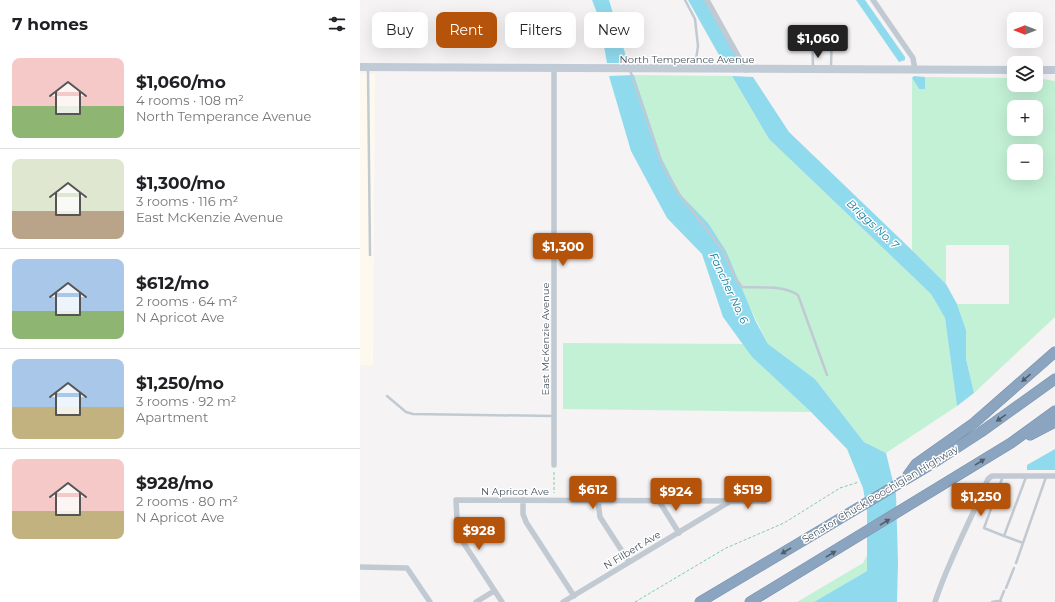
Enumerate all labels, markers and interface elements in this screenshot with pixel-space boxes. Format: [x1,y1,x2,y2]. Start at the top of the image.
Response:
chip: Buy [372,12,428,48]
chip: Rent [436,12,497,48]
chip: Filters [505,12,576,48]
chip: New [584,12,644,48]
north arrow [1007,12,1043,48]
map controls [1007,12,1043,180]
icon: filters [326,13,348,35]
text: 7 homes [12,14,88,34]
pin: $1,060 [785,25,851,59]
text: $1,060 [797,30,839,46]
street label: North Temperance Avenue [620,53,754,66]
button: layers [1007,56,1043,92]
text: $1,060/mo [136,72,226,92]
icon: home [44,74,92,122]
text: 4 rooms · 108 m² [136,92,244,108]
button: + [1007,100,1043,136]
text: North Temperance Avenue [136,108,311,124]
button: − [1007,144,1043,180]
text: $1,300/mo [136,173,225,193]
icon: home [44,175,92,223]
text: 3 rooms · 116 m² [136,193,238,209]
water label: Briggs No. 7 [844,196,902,252]
text: East McKenzie Avenue [136,209,283,225]
pin: $1,300 [530,233,596,267]
text: $1,300 [542,238,584,254]
water label: Fancher No. 6 [706,250,752,326]
text: $612/mo [136,273,209,293]
icon: home [44,275,92,323]
street label: East McKenzie Avenue [539,282,552,396]
text: 2 rooms · 64 m² [136,293,238,309]
text: N Apricot Ave [136,309,224,325]
text: $1,250/mo [136,373,224,393]
one-way arrow [1021,374,1032,383]
icon: home [44,375,92,423]
text: 3 rooms · 92 m² [136,393,236,409]
text: Apartment [136,409,208,425]
one-way arrow [996,414,1006,422]
street label: Senator Chuck Poochigian Highway [800,442,961,546]
one-way arrow [974,459,986,466]
text: $928/mo [136,473,213,493]
icon: home [44,475,92,523]
pin: $612 [569,476,617,510]
pin: $519 [724,476,772,510]
pin: $924 [652,478,700,512]
text: $612 [578,481,608,497]
text: $519 [733,481,763,497]
text: $924 [660,483,692,499]
pin: $1,250 [948,483,1014,517]
street label: N Apricot Ave [481,485,549,498]
text: $1,250 [960,488,1002,504]
text: 2 rooms · 80 m² [136,493,238,509]
text: N Apricot Ave [136,509,224,525]
pin: $928 [455,517,503,551]
one-way arrow [879,518,891,525]
text: $928 [463,522,495,538]
street label: N Filbert Ave [601,528,663,572]
one-way arrow [780,547,792,554]
one-way arrow [825,550,837,557]

